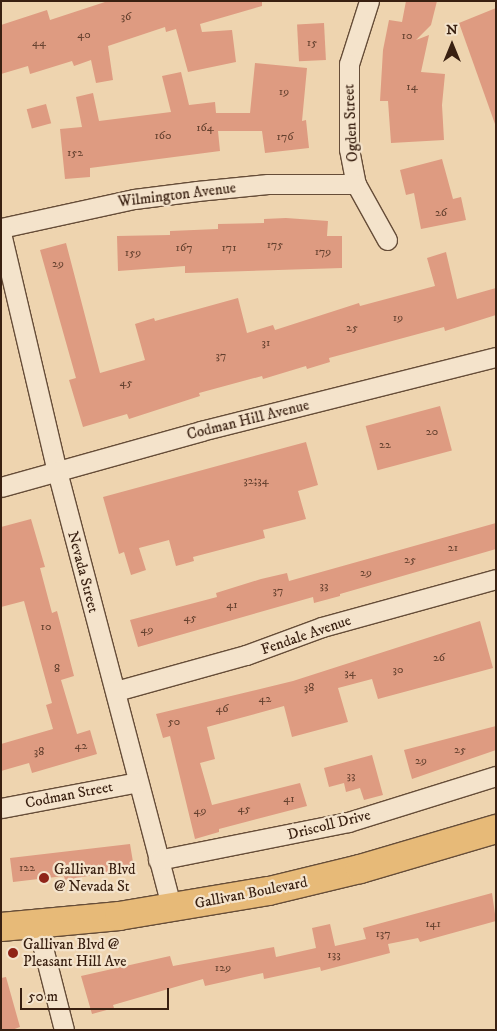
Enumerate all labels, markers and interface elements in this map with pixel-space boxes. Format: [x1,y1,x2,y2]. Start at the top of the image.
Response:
house number: 36 [121,10,131,24]
north arrow [427,20,477,70]
text: N [446,21,458,39]
house number: 40 [77,28,91,42]
house number: 10 [402,29,412,43]
house number: 44 [32,36,46,50]
house number: 15 [307,36,317,50]
house number: 14 [406,80,418,94]
street label: Ogden Street [340,84,362,162]
house number: 19 [279,85,289,99]
house number: 164 [196,121,214,135]
house number: 160 [154,129,172,143]
house number: 176 [277,130,293,144]
house number: 152 [67,146,83,160]
street label: Wilmington Avenue [117,179,237,211]
house number: 26 [435,206,447,220]
house number: 175 [267,238,283,252]
house number: 167 [176,241,192,255]
house number: 171 [221,241,237,255]
house number: 179 [315,245,331,259]
house number: 159 [125,246,141,260]
house number: 29 [52,257,64,271]
house number: 19 [393,311,403,325]
house number: 25 [346,321,358,335]
house number: 31 [262,336,270,350]
house number: 37 [216,349,226,363]
house number: 45 [120,376,132,390]
street label: Codman Hill Avenue [185,396,311,444]
house number: 20 [426,425,438,439]
house number: 22 [379,438,391,452]
house number: 32;34 [243,474,269,488]
street label: Nevada Street [63,529,103,615]
house number: 21 [448,541,458,555]
house number: 25 [404,553,416,567]
house number: 29 [360,566,372,580]
house number: 33 [320,579,328,593]
house number: 37 [273,584,283,598]
house number: 41 [226,598,238,612]
house number: 45 [184,611,196,625]
street label: Fendale Avenue [259,611,353,659]
house number: 10 [41,620,51,634]
house number: 49 [141,623,153,637]
house number: 26 [433,651,445,665]
house number: 8 [54,662,60,676]
house number: 30 [393,663,403,677]
house number: 34 [344,666,356,680]
house number: 38 [304,681,314,695]
house number: 42 [259,692,271,706]
house number: 46 [215,702,229,716]
house number: 50 [168,715,180,729]
house number: 42 [75,739,87,753]
house number: 25 [454,743,466,757]
house number: 38 [34,745,44,759]
house number: 29 [415,754,427,768]
house number: 33 [347,769,355,783]
street label: Codman Street [24,778,114,812]
house number: 41 [283,792,295,806]
house number: 45 [238,802,250,816]
house number: 49 [194,804,206,818]
street label: Driscoll Drive [286,806,372,844]
place label: Gallivan Blvd @ Nevada St [54,860,136,895]
house number: 122 [19,861,35,875]
marker: Gallivan Blvd @ Nevada St [38,872,50,884]
street label: Gallivan Boulevard [193,873,309,913]
house number: 141 [425,917,441,931]
house number: 137 [375,927,391,941]
place label: Gallivan Blvd @ Pleasant Hill Ave [23,935,127,970]
marker: Gallivan Blvd @ Pleasant Hill Ave [7,947,19,959]
house number: 133 [327,948,341,962]
house number: 129 [215,961,231,975]
scale bar [22,978,171,1010]
text: 50 m [28,987,58,1006]

